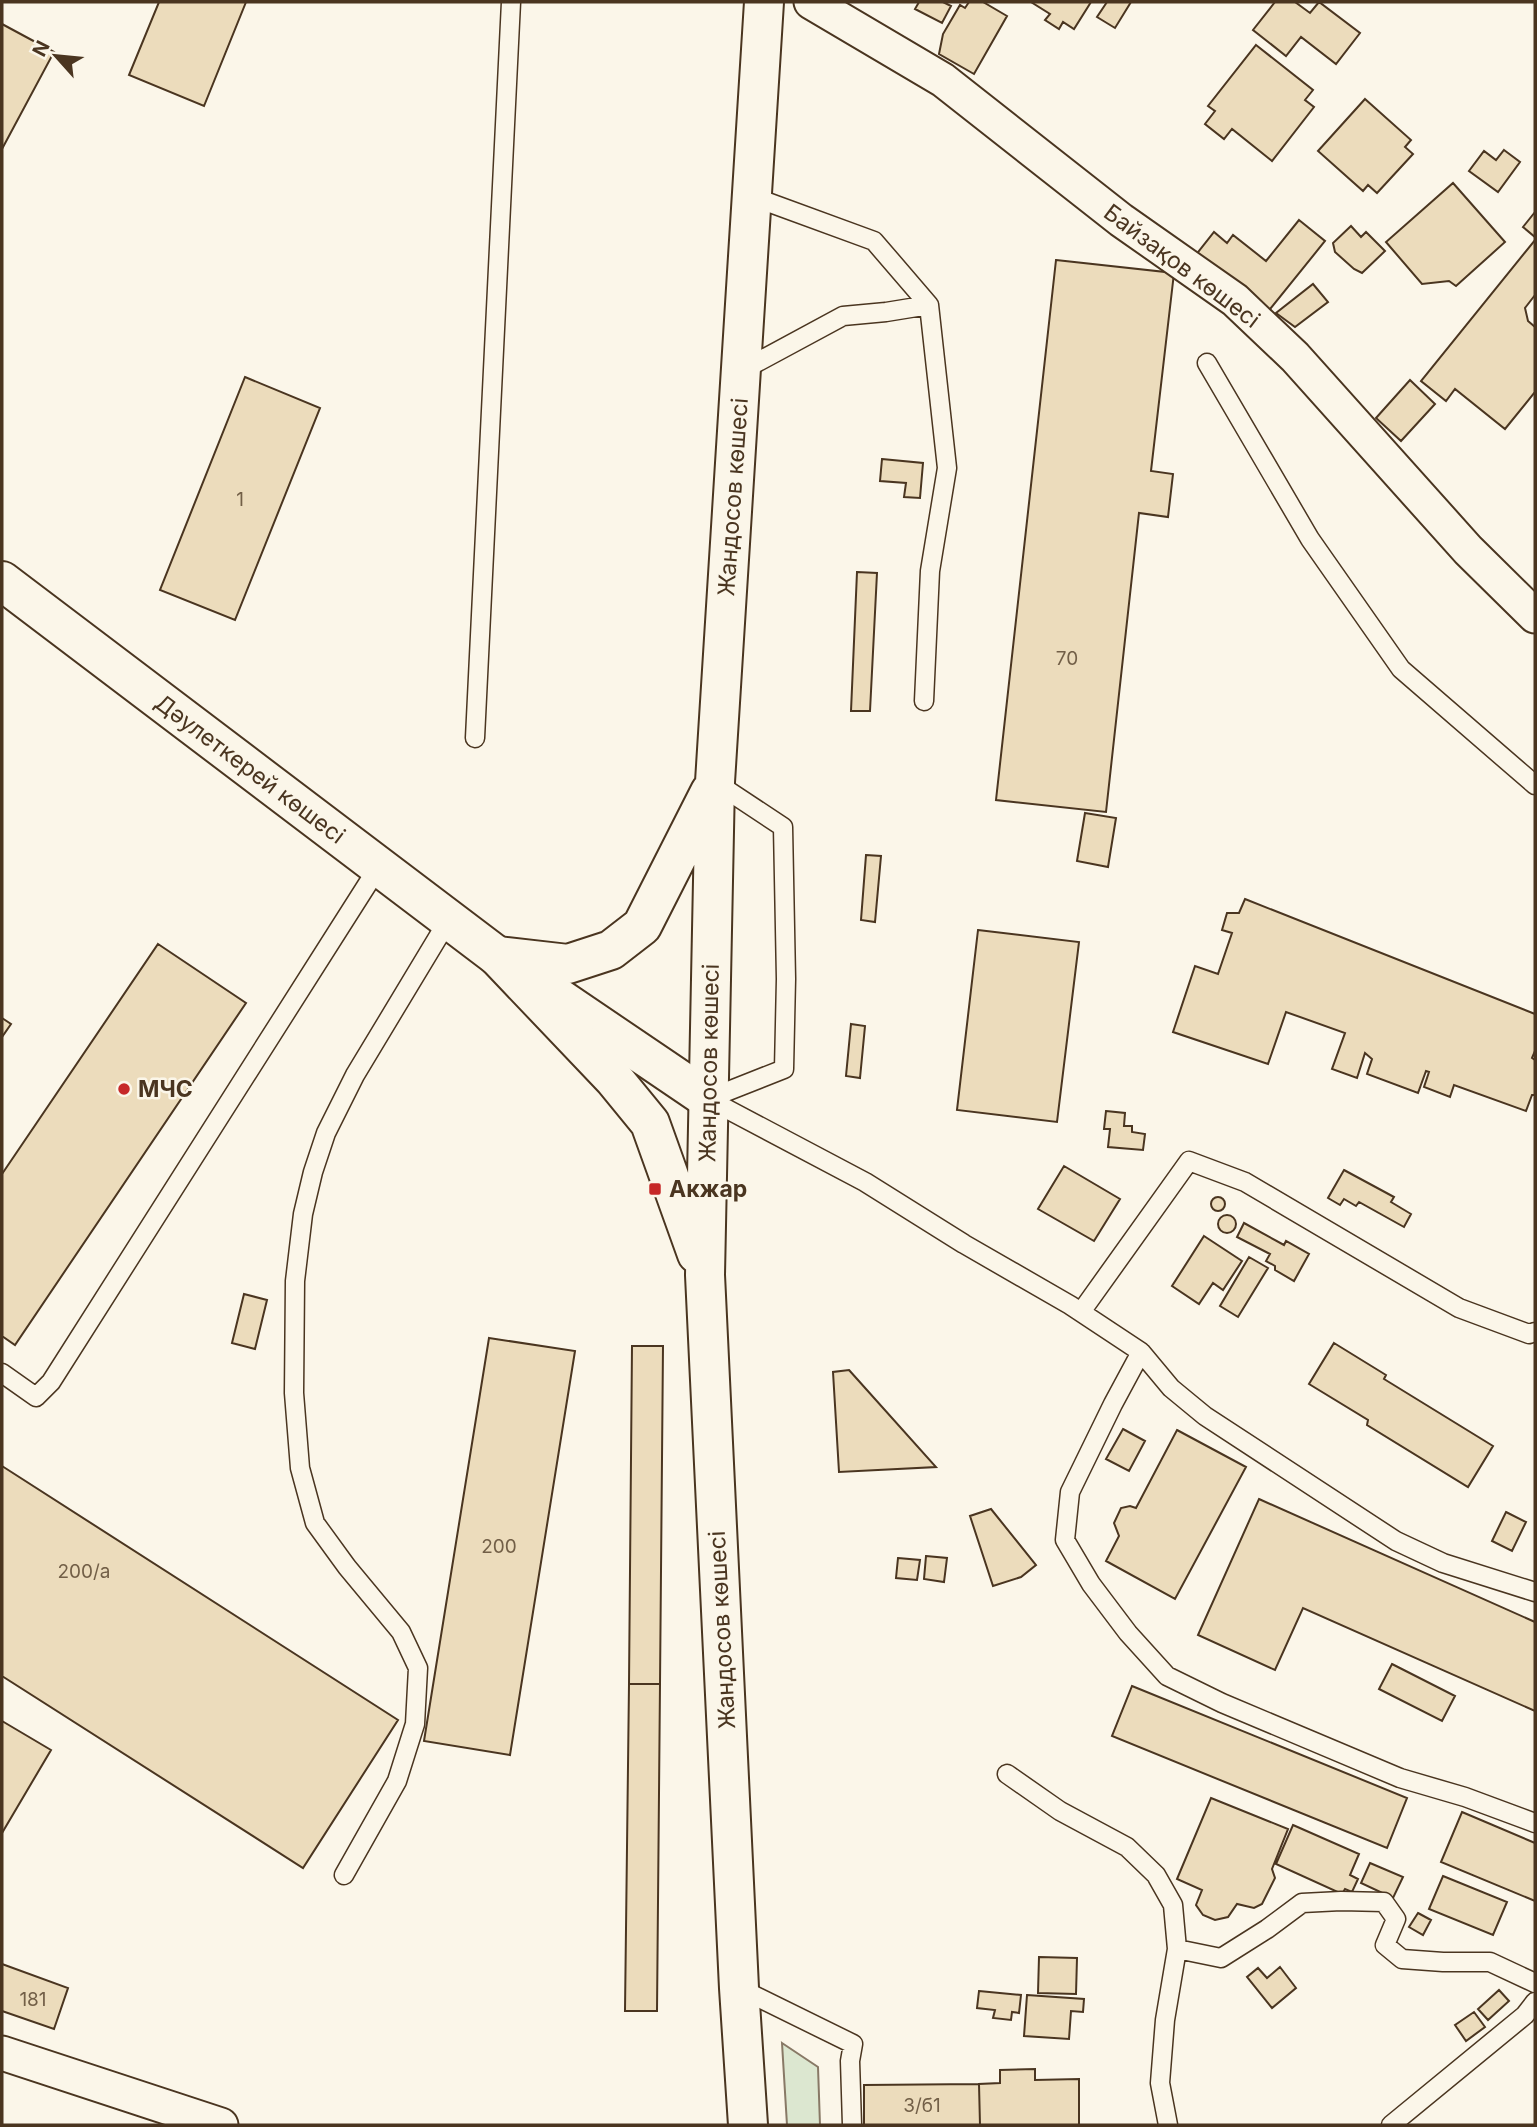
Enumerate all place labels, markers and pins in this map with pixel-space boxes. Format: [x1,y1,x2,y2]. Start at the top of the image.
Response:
place label: МЧС [138,1075,193,1103]
marker: МЧС [116,1081,132,1097]
place label: Акжар [669,1175,747,1203]
marker: Акжар [647,1181,663,1197]

